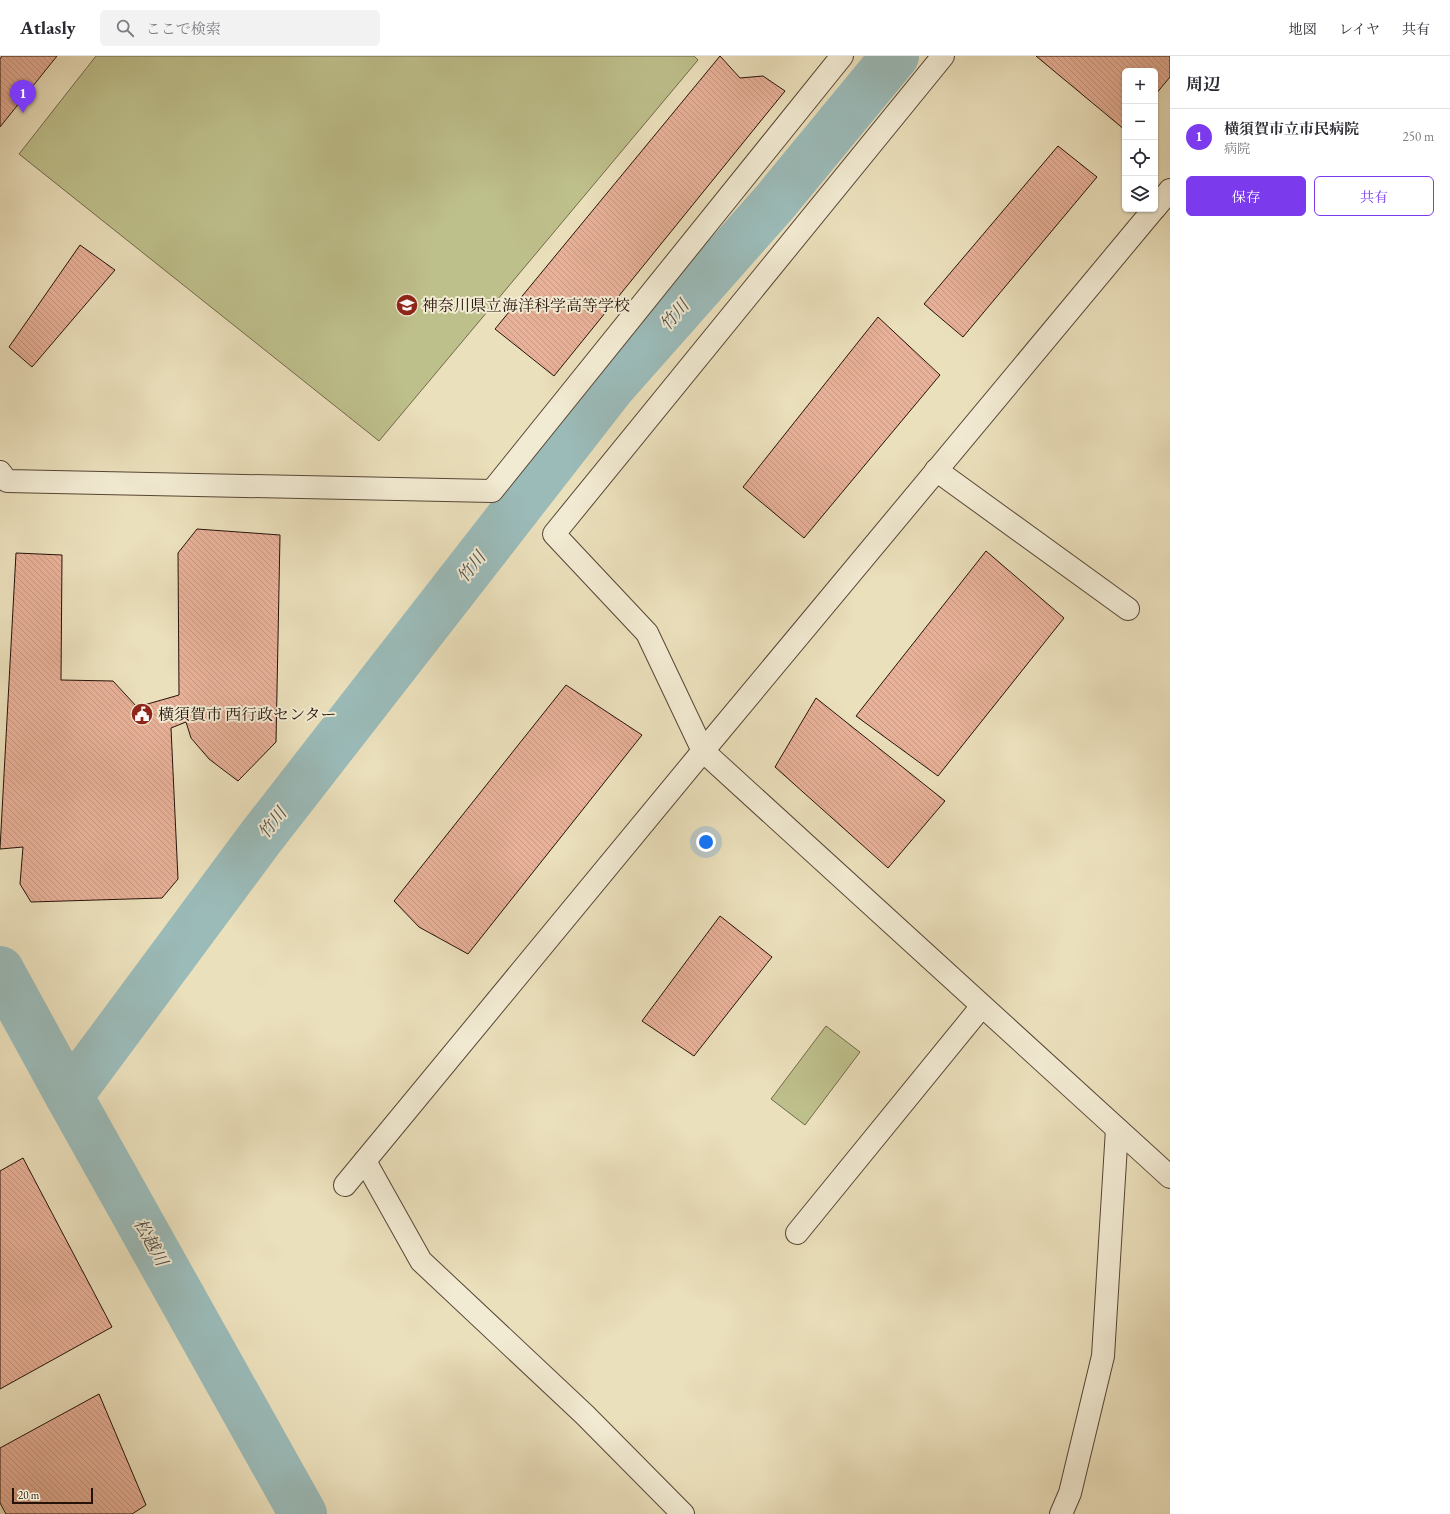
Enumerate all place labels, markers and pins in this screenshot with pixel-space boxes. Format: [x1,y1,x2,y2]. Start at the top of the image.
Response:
pin: 1 [10,80,36,113]
school or university icon: 神奈川県立海洋科学高等学校 [394,292,420,318]
place label: 神奈川県立海洋科学高等学校 [422,295,630,316]
public building icon: 横須賀市 西行政センター [129,701,155,727]
place label: 横須賀市 西行政センター [158,704,337,725]

